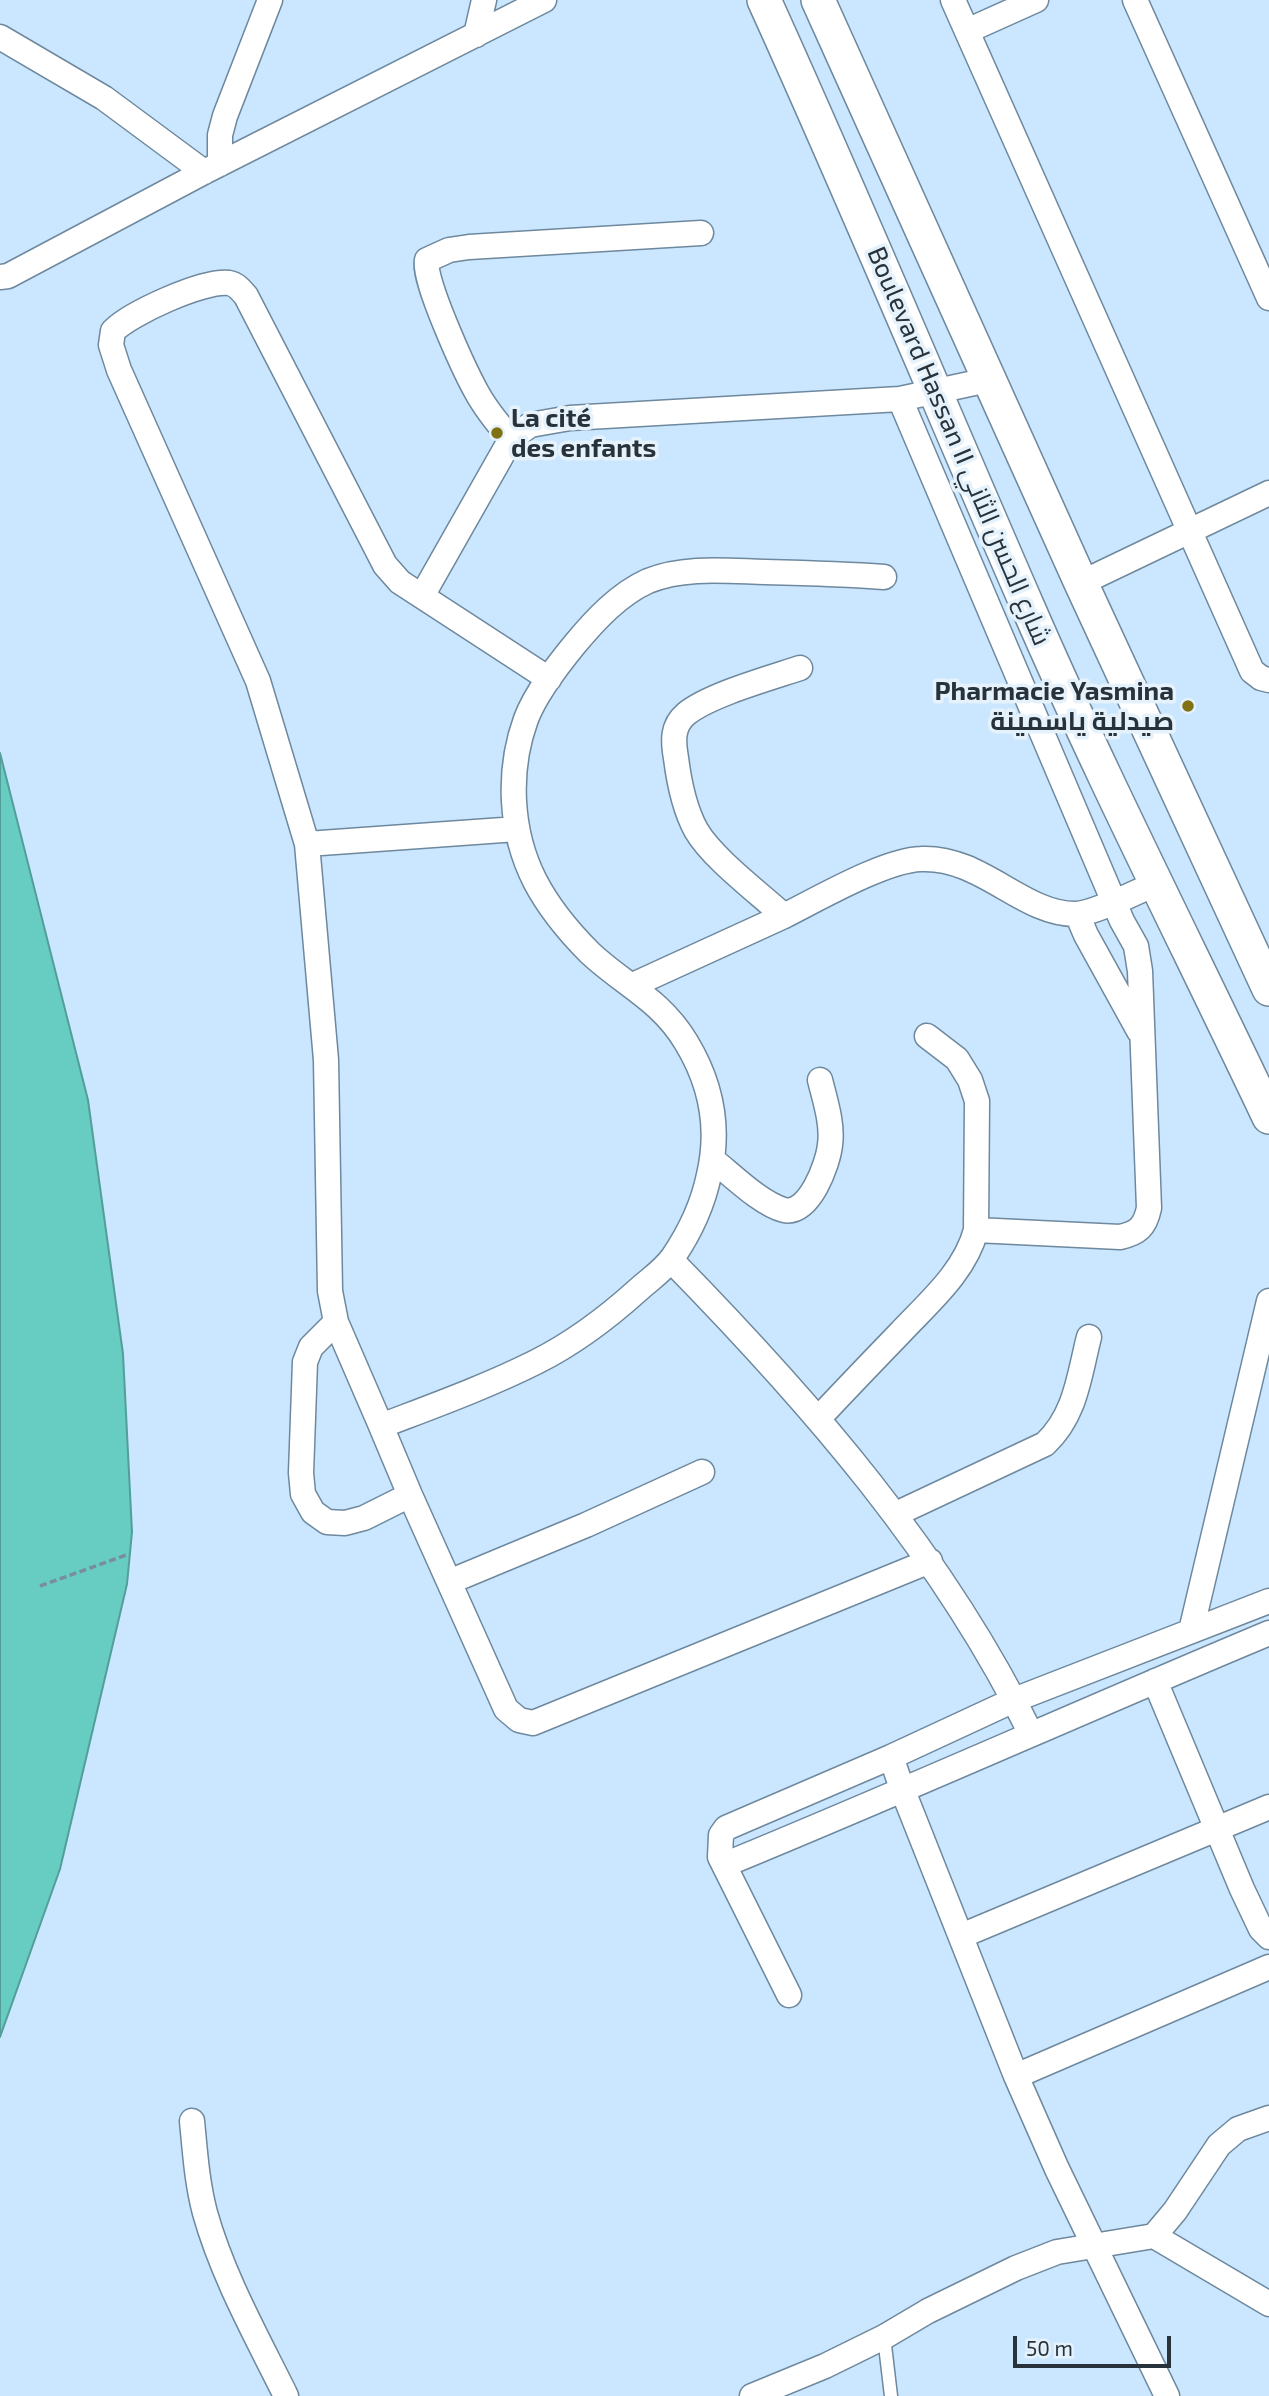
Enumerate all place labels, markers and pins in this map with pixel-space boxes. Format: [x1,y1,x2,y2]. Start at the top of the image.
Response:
place label: La cité des enfants [511,402,656,464]
marker: La cité des enfants [489,425,505,441]
place label: Pharmacie Yasmina صيدلية ياسمينة [935,675,1174,736]
marker: Pharmacie Yasmina صيدلية ياسمينة [1180,698,1196,714]

